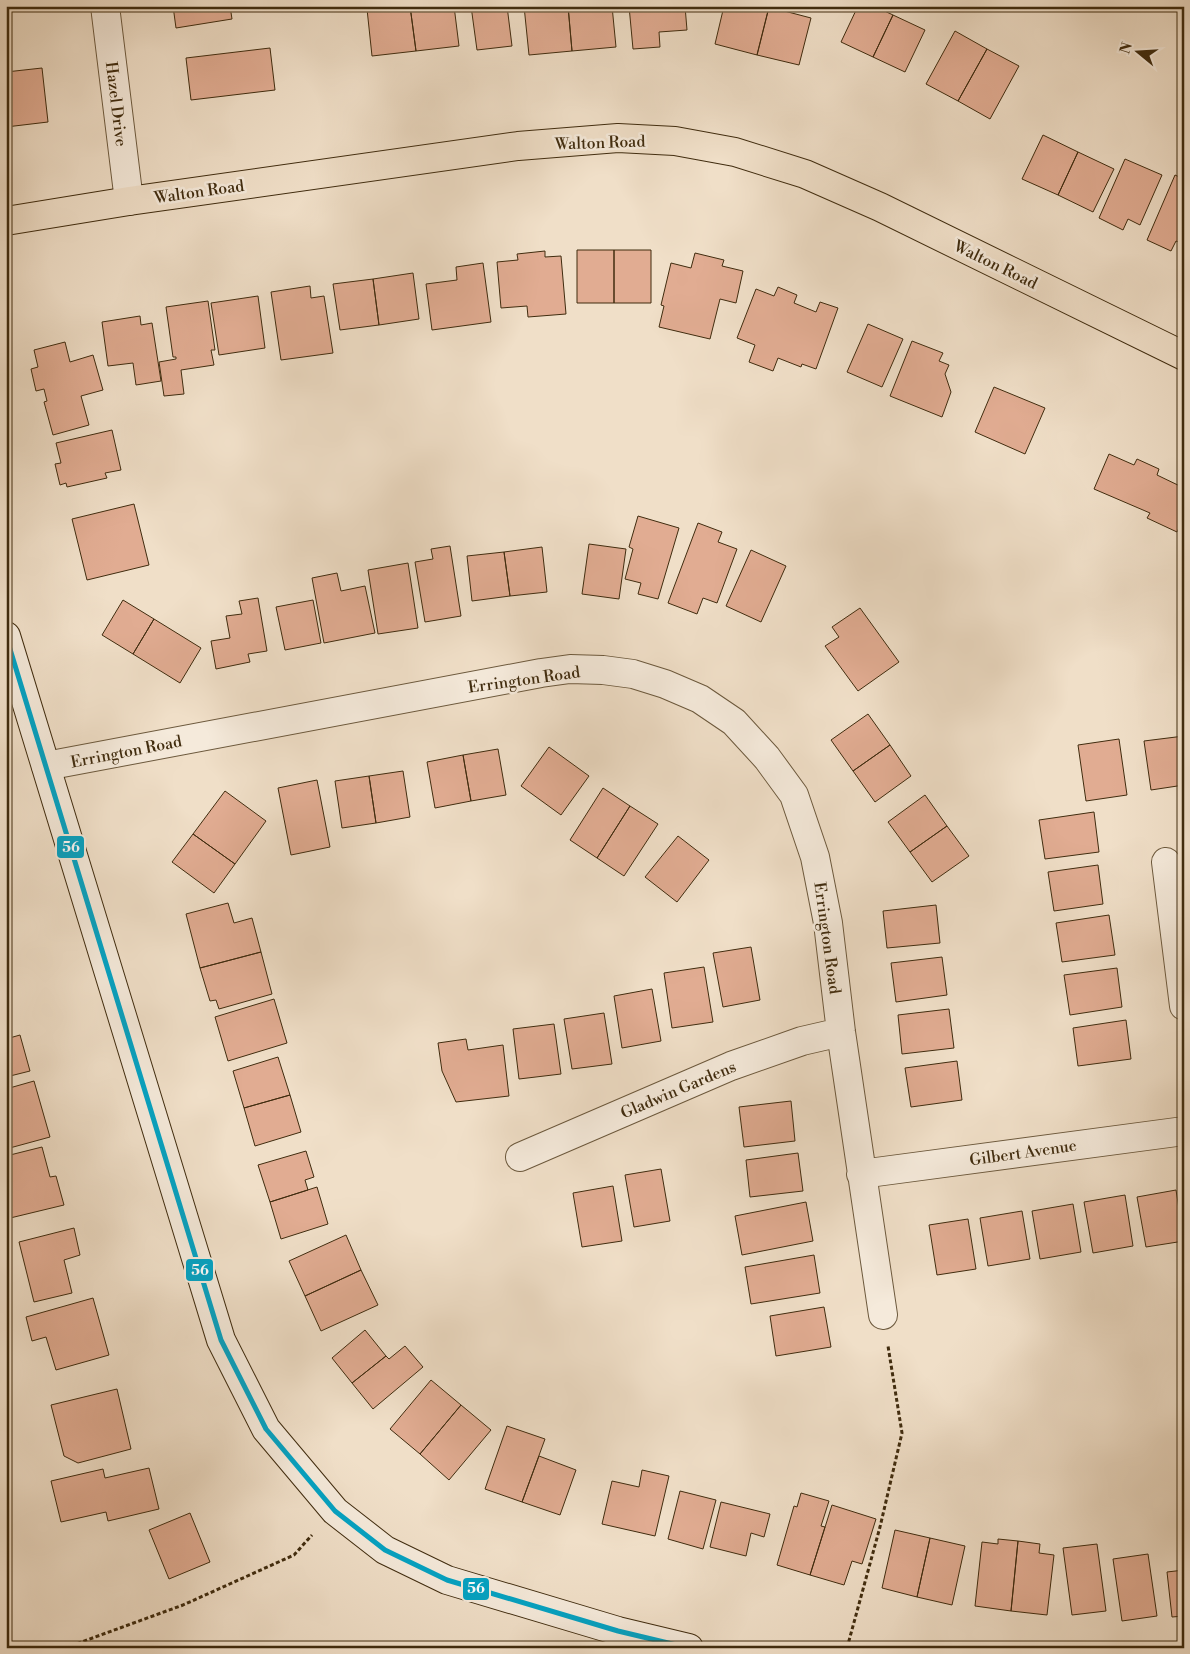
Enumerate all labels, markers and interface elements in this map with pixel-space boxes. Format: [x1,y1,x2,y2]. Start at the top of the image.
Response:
north arrow [1112,28,1162,78]
text: N [1116,40,1137,56]
street label: Hazel Drive [101,60,131,148]
street label: Walton Road [553,131,646,155]
street label: Walton Road [152,176,245,208]
street label: Walton Road [950,236,1041,294]
street label: Errington Road [467,662,581,698]
street label: Errington Road [69,731,184,773]
line badge: 56 [56,835,85,859]
text: 56 [62,839,80,857]
street label: Errington Road [809,881,845,995]
street label: Gladwin Gardens [618,1057,739,1123]
street label: Gilbert Avenue [968,1136,1078,1170]
line badge: 56 [185,1258,214,1282]
text: 56 [191,1262,209,1280]
line badge: 56 [462,1577,490,1601]
text: 56 [467,1580,485,1598]

